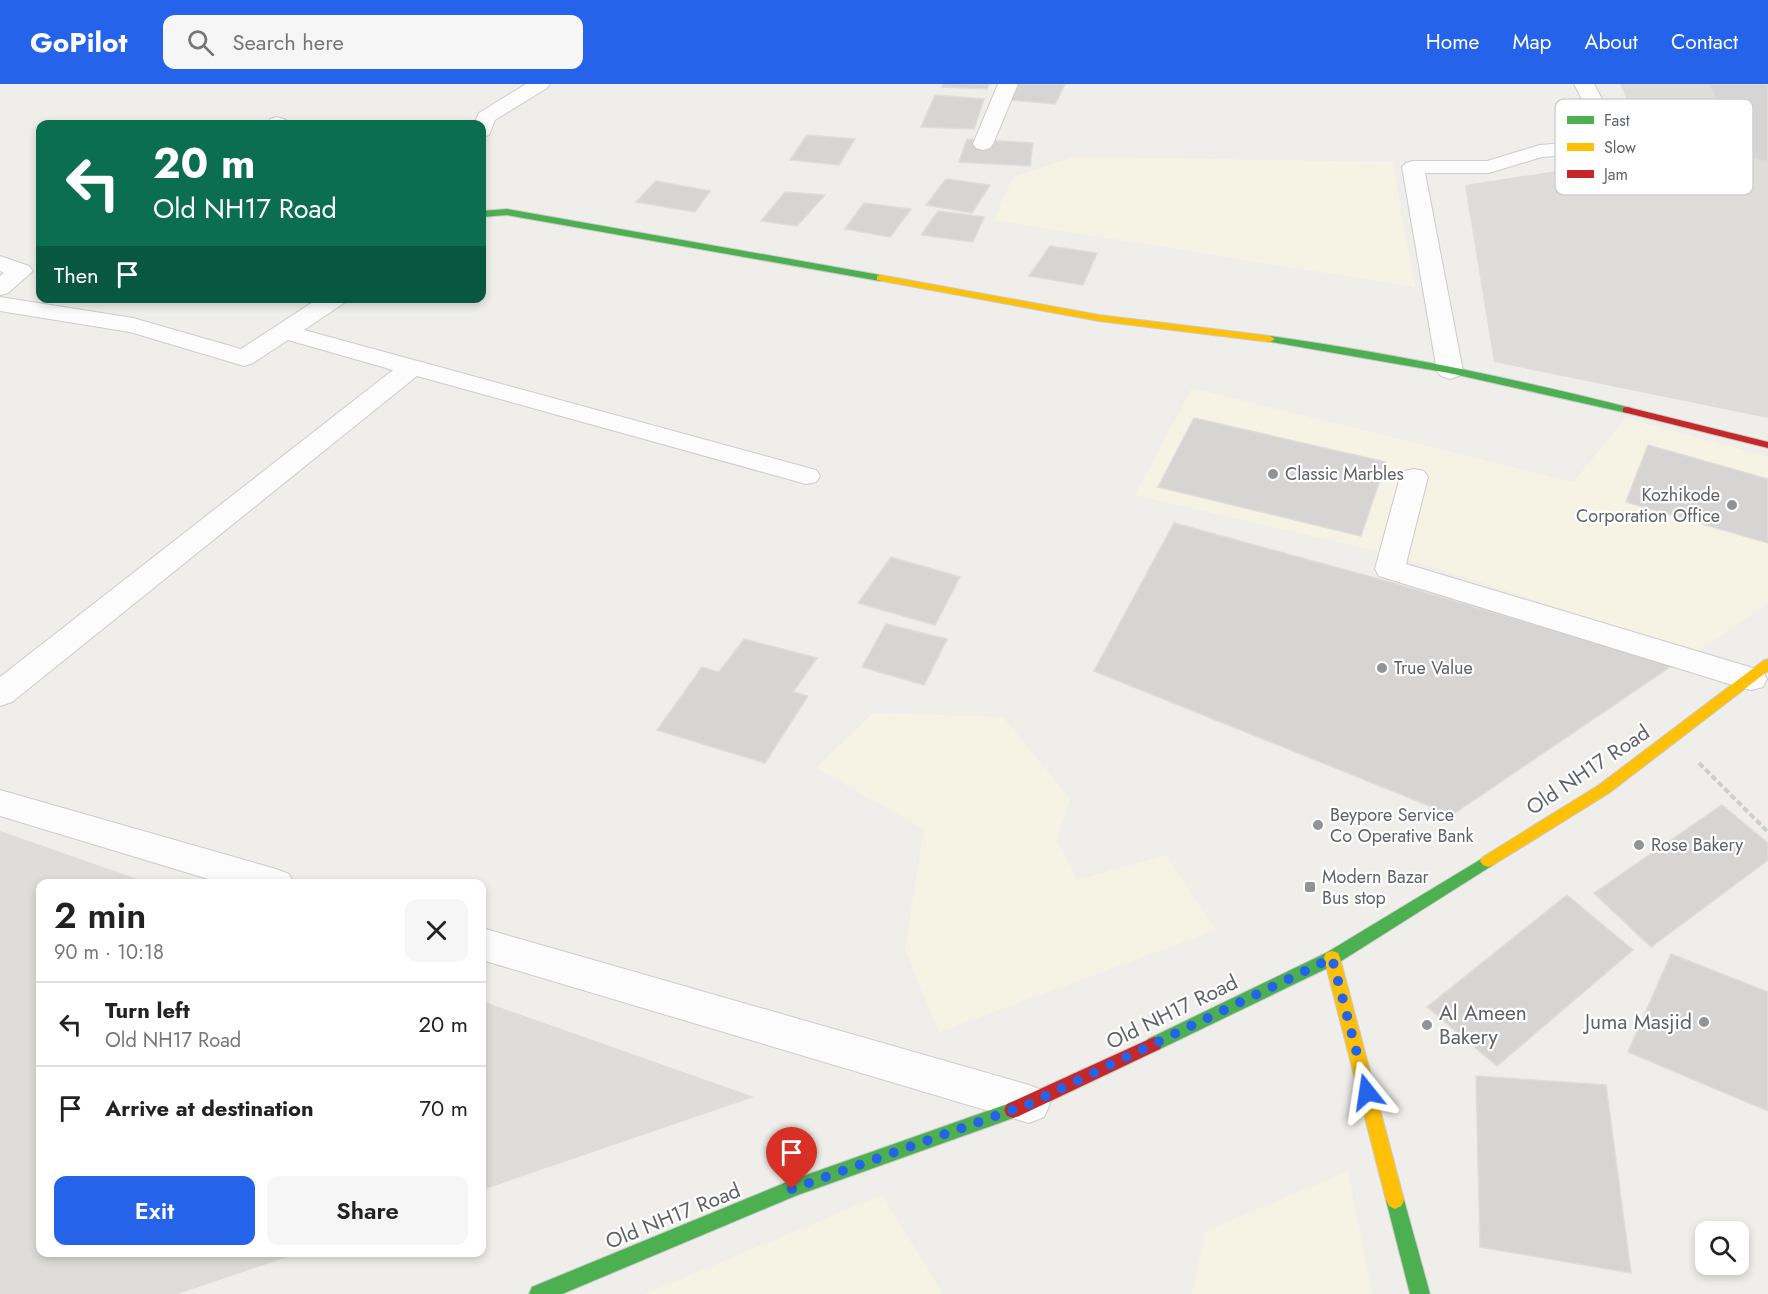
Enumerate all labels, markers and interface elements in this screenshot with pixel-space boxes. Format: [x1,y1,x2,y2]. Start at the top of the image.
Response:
search box [163,15,583,69]
text: GoPilot [30,22,127,63]
icon: search [184,26,217,59]
text: Search here [232,26,344,58]
text: Home [1426,27,1479,57]
text: Map [1512,27,1552,57]
text: About [1585,27,1638,57]
text: Contact [1671,27,1738,57]
legend [1555,99,1753,195]
text: Fast [1604,109,1630,132]
text: 20 m [153,133,255,194]
text: Slow [1604,136,1636,159]
icon: left [54,144,132,222]
text: Jam [1602,163,1628,186]
text: Old NH17 Road [153,189,337,228]
icon: arrive [111,258,144,291]
text: Then [54,259,99,291]
place label: Classic Marbles [1285,461,1404,487]
marker: Classic Marbles [1266,467,1280,481]
place label: Kozhikode Corporation Office [1576,482,1720,529]
marker: Kozhikode Corporation Office [1725,498,1739,512]
place label: True Value [1394,655,1473,681]
marker: True Value [1375,661,1389,675]
street label: Old NH17 Road [1520,718,1656,822]
place label: Beypore Service Co Operative Bank [1330,802,1474,849]
marker: Beypore Service Co Operative Bank [1311,818,1325,832]
place label: Rose Bakery [1651,832,1743,858]
marker: Rose Bakery [1632,838,1646,852]
place label: Modern Bazar Bus stop [1322,864,1430,911]
marker: Modern Bazar Bus stop [1303,880,1317,894]
text: 2 min [54,889,146,941]
button: close [405,899,468,962]
text: 90 m · 10:18 [54,938,164,967]
street label: Old NH17 Road [1101,967,1243,1057]
text: Turn left [105,994,190,1026]
place label: Al Ameen Bakery [1439,998,1527,1052]
place label: Juma Masjid [1582,1007,1692,1037]
icon: left [54,1008,87,1041]
text: 20 m [419,1008,468,1040]
marker: Juma Masjid [1697,1015,1711,1029]
marker: Al Ameen Bakery [1420,1018,1434,1032]
text: Old NH17 Road [105,1026,241,1055]
position arrow [1335,1060,1399,1124]
icon: arrive [54,1092,87,1125]
text: Arrive at destination [105,1092,314,1124]
text: 70 m [419,1092,468,1124]
pin [766,1127,817,1189]
icon: arrive [775,1136,808,1169]
street label: Old NH17 Road [601,1175,745,1257]
button: Exit [54,1176,255,1245]
button: Share [267,1176,468,1245]
map controls [1695,1221,1749,1275]
button: search [1695,1221,1749,1275]

